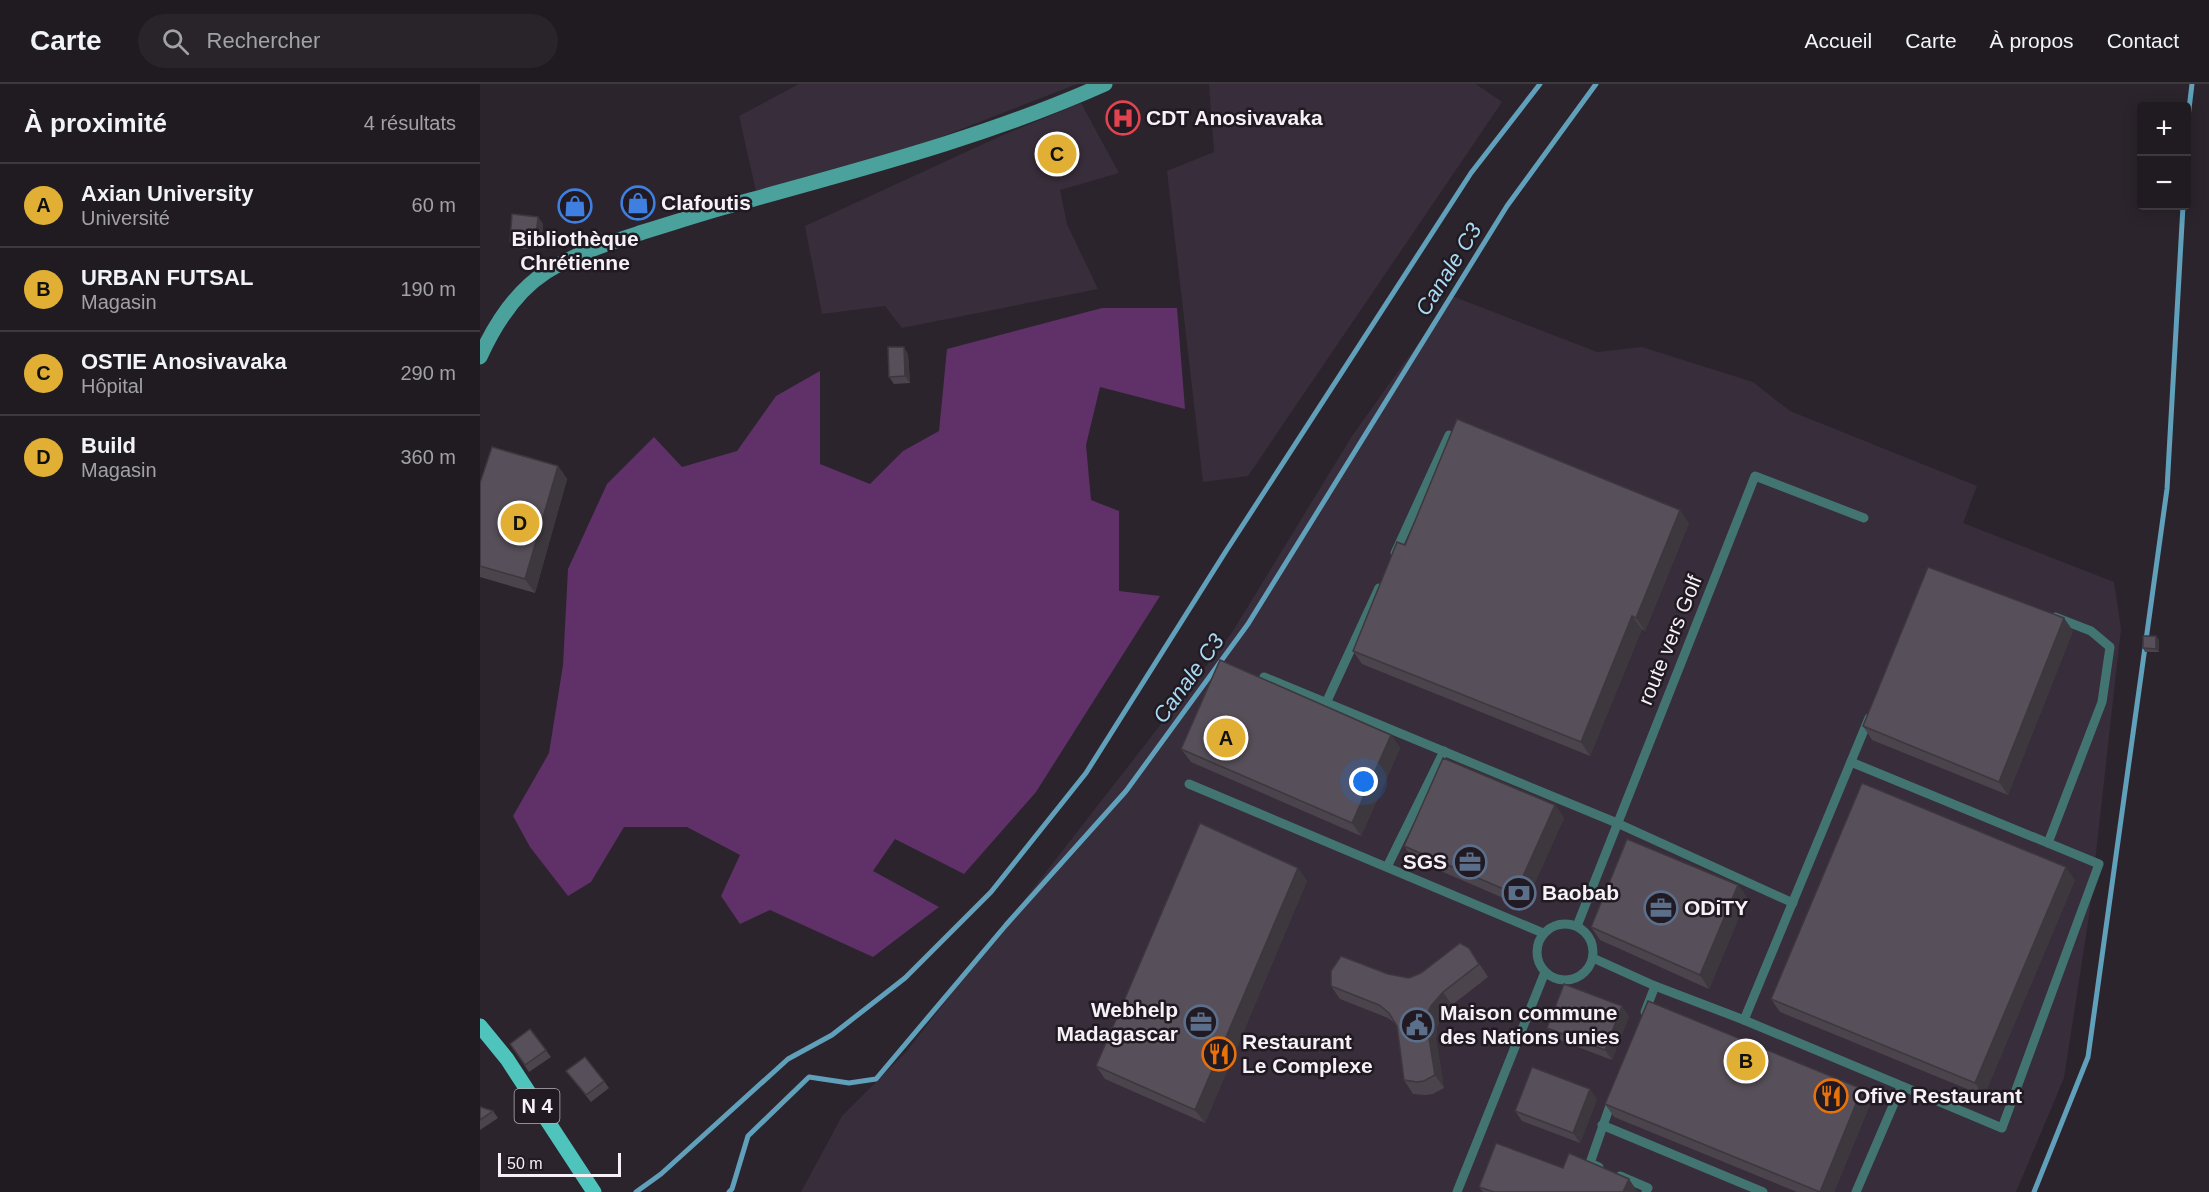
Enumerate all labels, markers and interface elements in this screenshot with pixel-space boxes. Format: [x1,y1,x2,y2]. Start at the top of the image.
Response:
search box [138,14,558,68]
text: Carte [30,25,102,56]
icon: search [159,25,192,58]
text: Rechercher [207,28,320,53]
text: Accueil [1805,29,1872,52]
text: Carte [1905,29,1957,52]
text: À propos [1990,29,2074,52]
text: Contact [2107,29,2179,52]
hospital icon: CDT Anosivavaka [1105,100,1141,136]
map controls [2137,102,2191,210]
button: + [2137,102,2191,156]
place label: CDT Anosivavaka [1146,106,1323,129]
text: À proximité [24,108,167,138]
text: 4 résultats [364,112,456,134]
pin: C [1038,132,1076,176]
button: − [2137,156,2191,210]
text: Axian University [81,181,253,206]
shop icon: Clafoutis [620,185,656,221]
shop icon: Bibliothèque Chrétienne [557,188,593,224]
place label: Clafoutis [661,191,751,214]
text: A [36,194,51,216]
text: 60 m [412,194,456,216]
text: Université [81,207,170,229]
water label: Canale C3 [1410,218,1487,320]
place label: Bibliothèque Chrétienne [511,227,639,274]
text: URBAN FUTSAL [81,265,253,290]
text: B [36,278,51,300]
text: 190 m [400,278,456,300]
text: Magasin [81,291,157,313]
text: OSTIE Anosivavaka [81,349,287,374]
text: C [36,362,51,384]
text: 290 m [400,362,456,384]
text: Hôpital [81,375,143,397]
text: Build [81,433,136,458]
text: D [36,446,51,468]
text: 360 m [400,446,456,468]
text: Magasin [81,459,157,481]
pin: D [500,500,540,546]
street label: route vers Golf [1633,572,1706,708]
water label: Canale C3 [1148,628,1230,728]
pin: A [1206,716,1246,760]
your location [1349,767,1378,796]
office icon: SGS [1452,844,1488,880]
place label: SGS [1403,850,1447,873]
bank icon: Baobab [1501,875,1537,911]
place label: Baobab [1542,881,1619,904]
office icon: ODiTY [1643,890,1679,926]
place label: ODiTY [1684,896,1748,919]
place label: Webhelp Madagascar [1057,998,1178,1045]
place label: Maison commune des Nations unies [1440,1001,1620,1048]
office icon: Webhelp Madagascar [1183,1004,1219,1040]
public building icon: Maison commune des Nations unies [1399,1007,1435,1043]
place label: Restaurant Le Complexe [1242,1030,1373,1077]
restaurant icon: Restaurant Le Complexe [1201,1036,1237,1072]
pin: B [1726,1038,1766,1084]
restaurant icon: Ofive Restaurant [1813,1078,1849,1114]
place label: Ofive Restaurant [1854,1084,2022,1107]
road number: N 4 [514,1089,560,1123]
scale bar [498,1150,621,1178]
text: 50 m [507,1155,543,1172]

